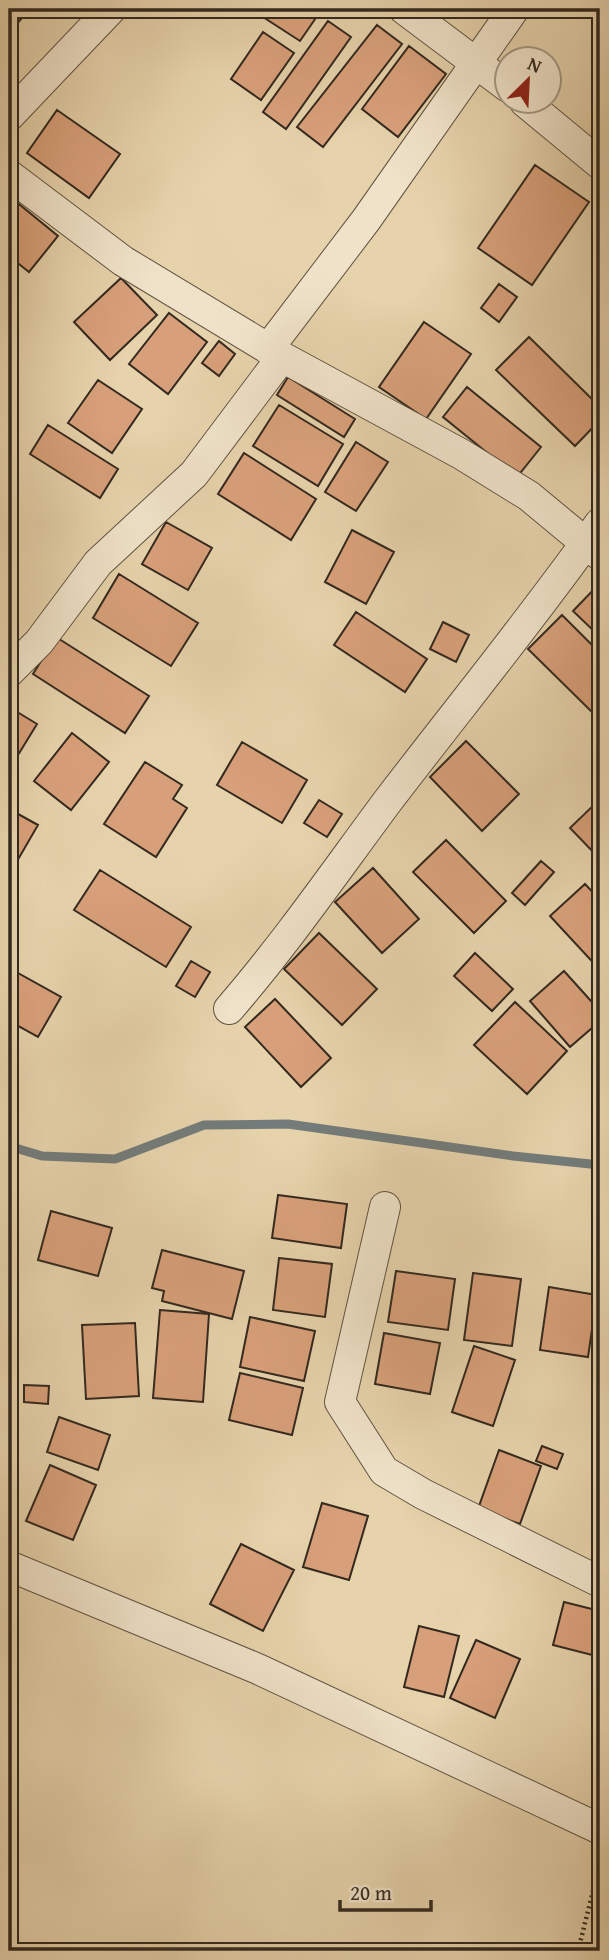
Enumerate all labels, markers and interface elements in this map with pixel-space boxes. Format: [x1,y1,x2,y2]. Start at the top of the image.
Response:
north arrow [494,46,564,116]
text: N [523,49,547,80]
scale bar [340,1869,430,1913]
text: 20 m [350,1877,392,1908]

